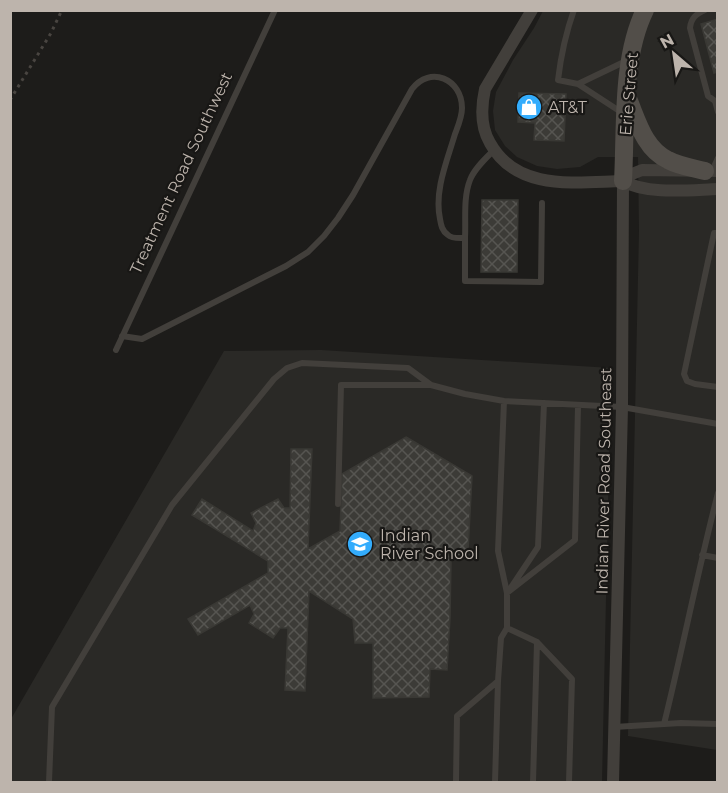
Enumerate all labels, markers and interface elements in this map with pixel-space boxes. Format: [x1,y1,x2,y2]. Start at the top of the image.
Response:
north arrow [644,24,704,84]
text: N [657,30,677,53]
street label: Erie Street [616,51,642,136]
street label: Treatment Road Southwest [126,69,236,277]
shop icon: AT&T [514,92,544,122]
place label: AT&T [548,98,588,117]
street label: Indian River Road Southeast [593,367,615,595]
place label: Indian River School [380,526,479,563]
school or university icon: Indian River School [345,529,375,559]

